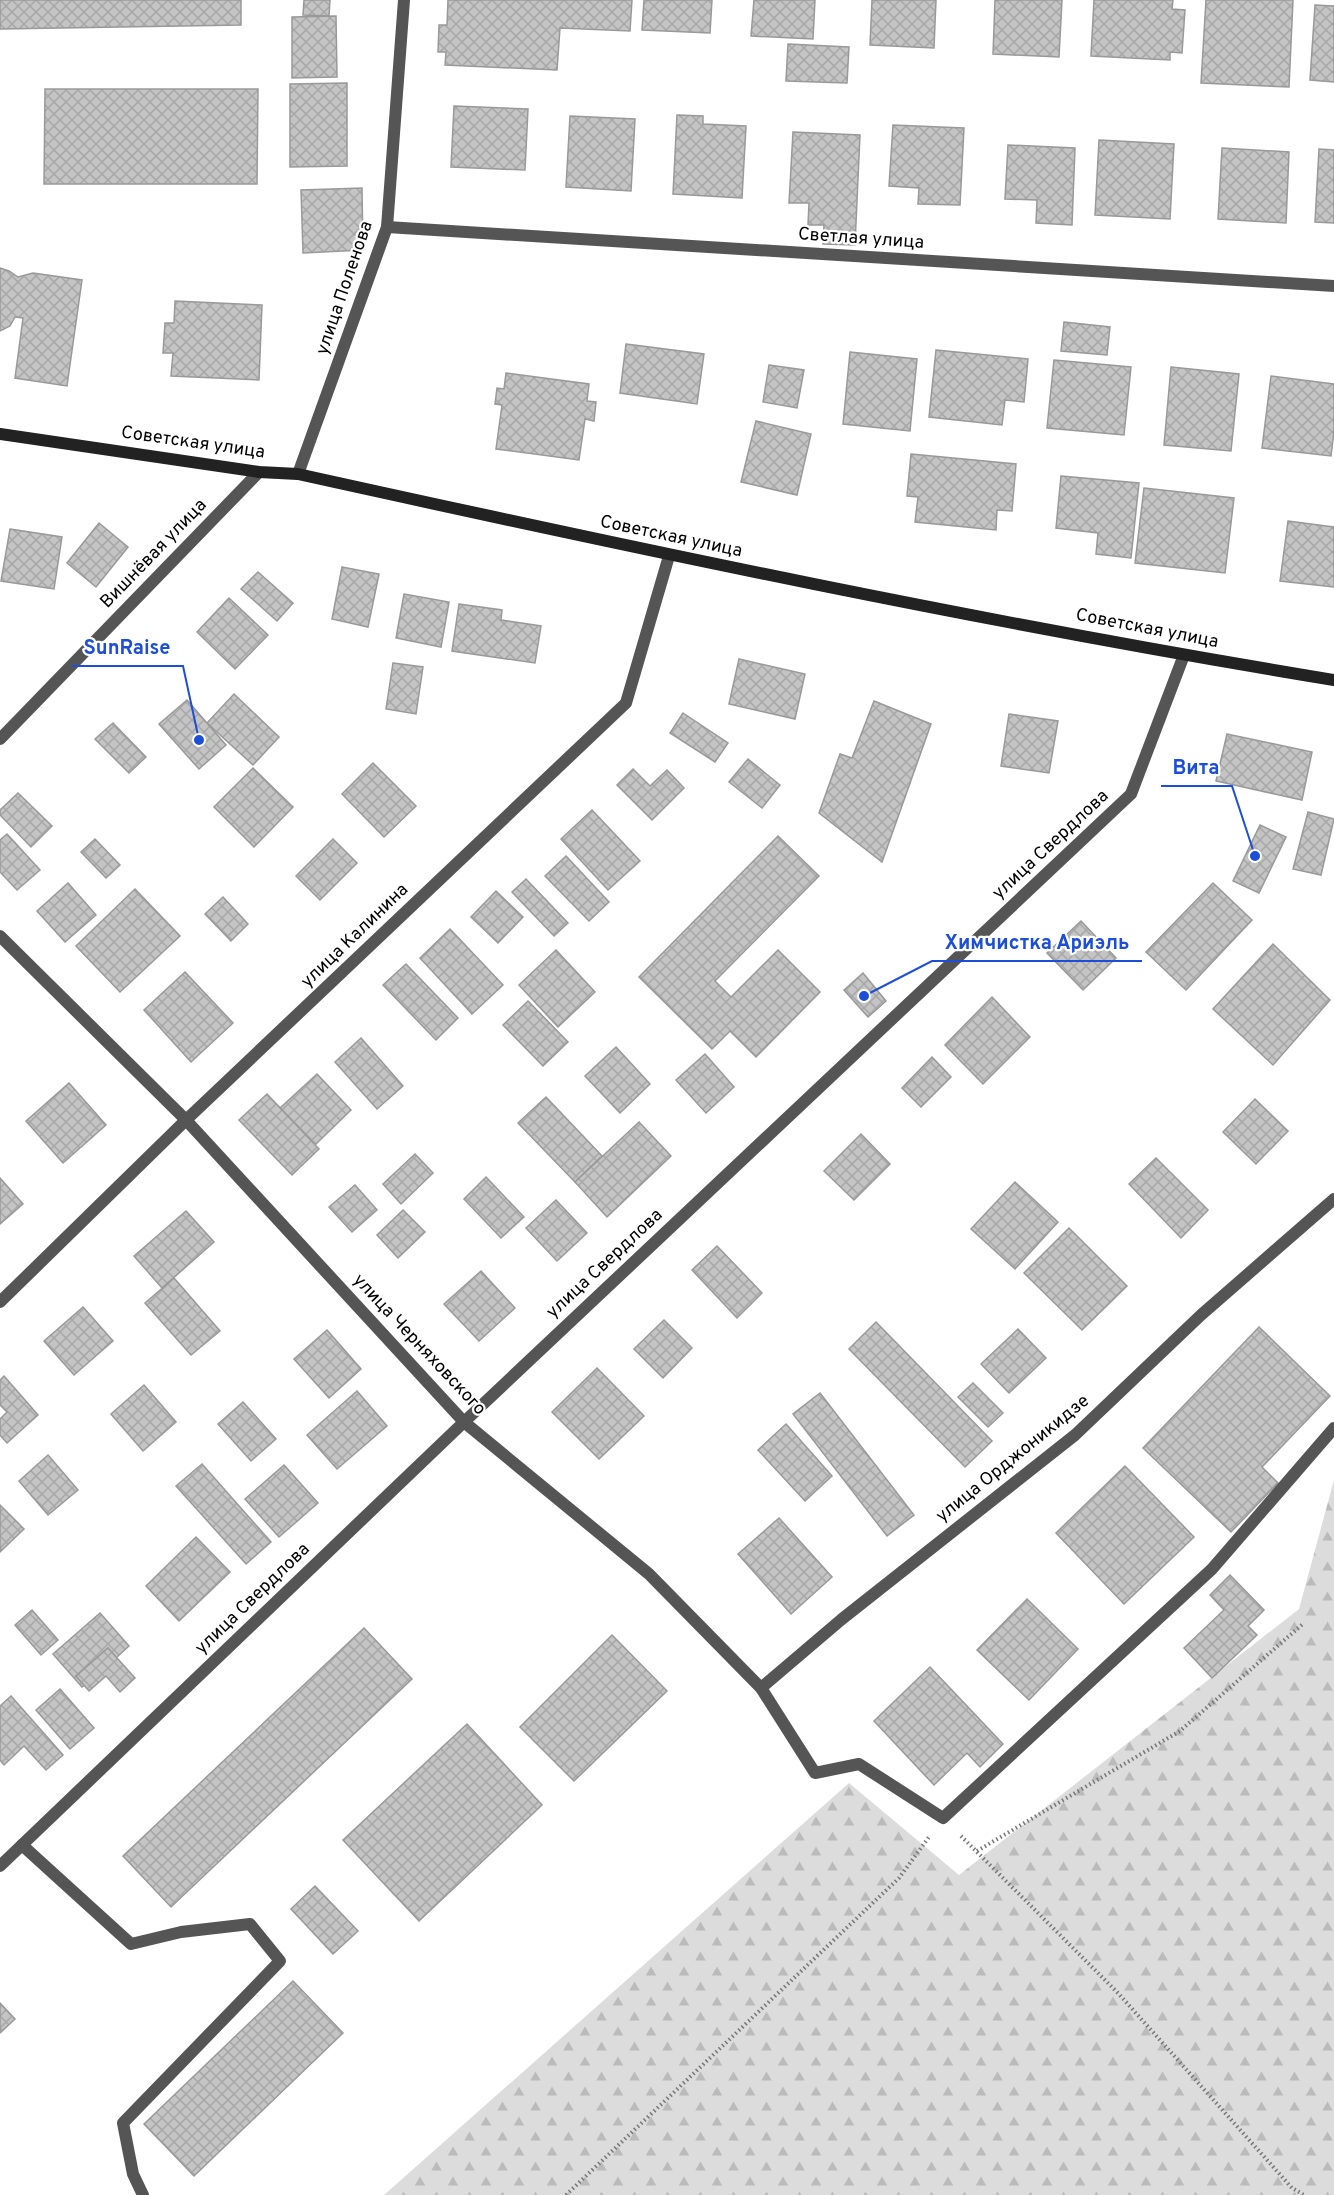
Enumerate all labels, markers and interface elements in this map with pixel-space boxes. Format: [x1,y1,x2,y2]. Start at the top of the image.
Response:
street label: улица Поленова [311,218,379,358]
street label: Светлая улица [797,223,925,255]
street label: Советская улица [120,422,266,464]
street label: Вишнёвая улица [96,494,212,614]
street label: Советская улица [598,511,744,563]
street label: Советская улица [1074,604,1220,654]
callout: SunRaise [72,628,183,666]
text: SunRaise [84,636,170,662]
callout: Вита [1161,748,1232,786]
text: Вита [1173,756,1219,782]
street label: улица Свердлова [988,785,1114,905]
street label: улица Калинина [296,879,414,993]
callout: Химчистка Ариэль [932,923,1142,961]
text: Химчистка Ариэль [945,931,1129,957]
street label: улица Свердлова [542,1204,668,1324]
street label: улица Черняховского [347,1269,491,1421]
street label: улица Орджоникидзе [932,1390,1094,1528]
street label: улица Свердлова [191,1538,315,1660]

